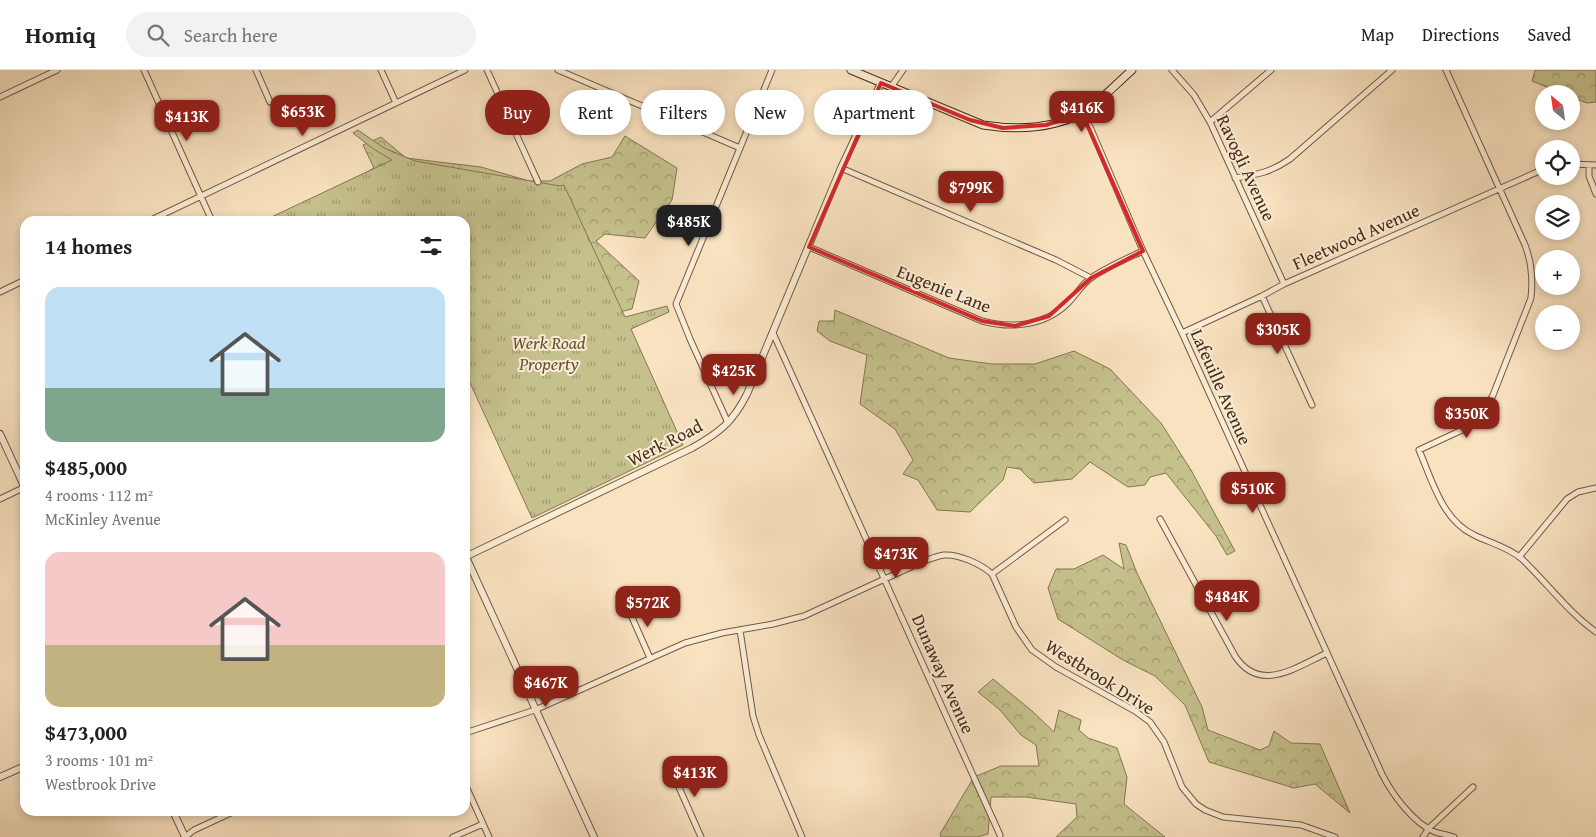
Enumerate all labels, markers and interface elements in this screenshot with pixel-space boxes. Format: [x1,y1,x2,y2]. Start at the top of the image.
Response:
search box [126,12,476,57]
text: Homiq [25,17,96,52]
icon: search [144,21,172,49]
text: Search here [184,21,278,49]
text: Map [1361,21,1394,48]
text: Directions [1422,21,1499,48]
text: Saved [1527,21,1571,48]
north arrow [1535,85,1580,130]
map controls [1535,85,1580,350]
chip: Buy [485,90,550,135]
chip: Rent [560,90,631,135]
chip: Filters [641,90,725,135]
chip: New [735,90,804,135]
chip: Apartment [814,90,933,135]
pin: $416K [1047,90,1117,133]
pin: $653K [268,94,338,137]
text: $416K [1060,95,1104,119]
text: $653K [281,99,325,123]
pin: $413K [152,100,222,142]
text: $413K [165,104,209,128]
street label: Ravogli Avenue [1210,110,1283,225]
button: locate [1535,140,1580,185]
pin: $799K [936,170,1006,213]
text: $799K [949,175,993,199]
button: layers [1535,195,1580,240]
street label: Fleetwood Avenue [1288,196,1424,277]
pin: $485K [654,204,724,247]
text: $485K [667,209,711,233]
text: 14 homes [45,231,132,262]
icon: filters [417,232,445,260]
button: + [1535,250,1580,295]
street label: Eugenie Lane [893,257,995,320]
button: − [1535,305,1580,350]
pin: $305K [1243,312,1313,355]
text: $305K [1256,317,1300,341]
icon: home [200,319,290,409]
street label: Lafeuille Avenue [1184,325,1259,449]
park label: Werk Road Property [512,329,586,377]
pin: $425K [699,354,769,396]
text: $425K [712,358,756,382]
pin: $350K [1432,396,1502,439]
text: $350K [1445,401,1489,425]
street label: Werk Road [622,412,707,473]
text: $485,000 [45,452,127,483]
pin: $510K [1218,472,1288,514]
text: $510K [1231,476,1275,500]
text: 4 rooms · 112 m² [45,483,153,507]
text: McKinley Avenue [45,507,161,531]
pin: $473K [861,536,931,579]
text: $473K [874,541,918,565]
pin: $484K [1192,580,1262,622]
icon: home [200,584,290,674]
text: $484K [1205,584,1249,608]
pin: $572K [613,586,683,628]
text: $572K [626,590,670,614]
street label: Dunaway Avenue [905,610,982,738]
street label: Westbrook Drive [1040,632,1160,721]
pin: $467K [511,666,581,708]
text: $467K [524,670,568,694]
text: $473,000 [45,717,127,748]
text: 3 rooms · 101 m² [45,748,153,772]
pin: $413K [660,756,730,798]
text: $413K [673,760,717,784]
text: Westbrook Drive [45,772,156,796]

